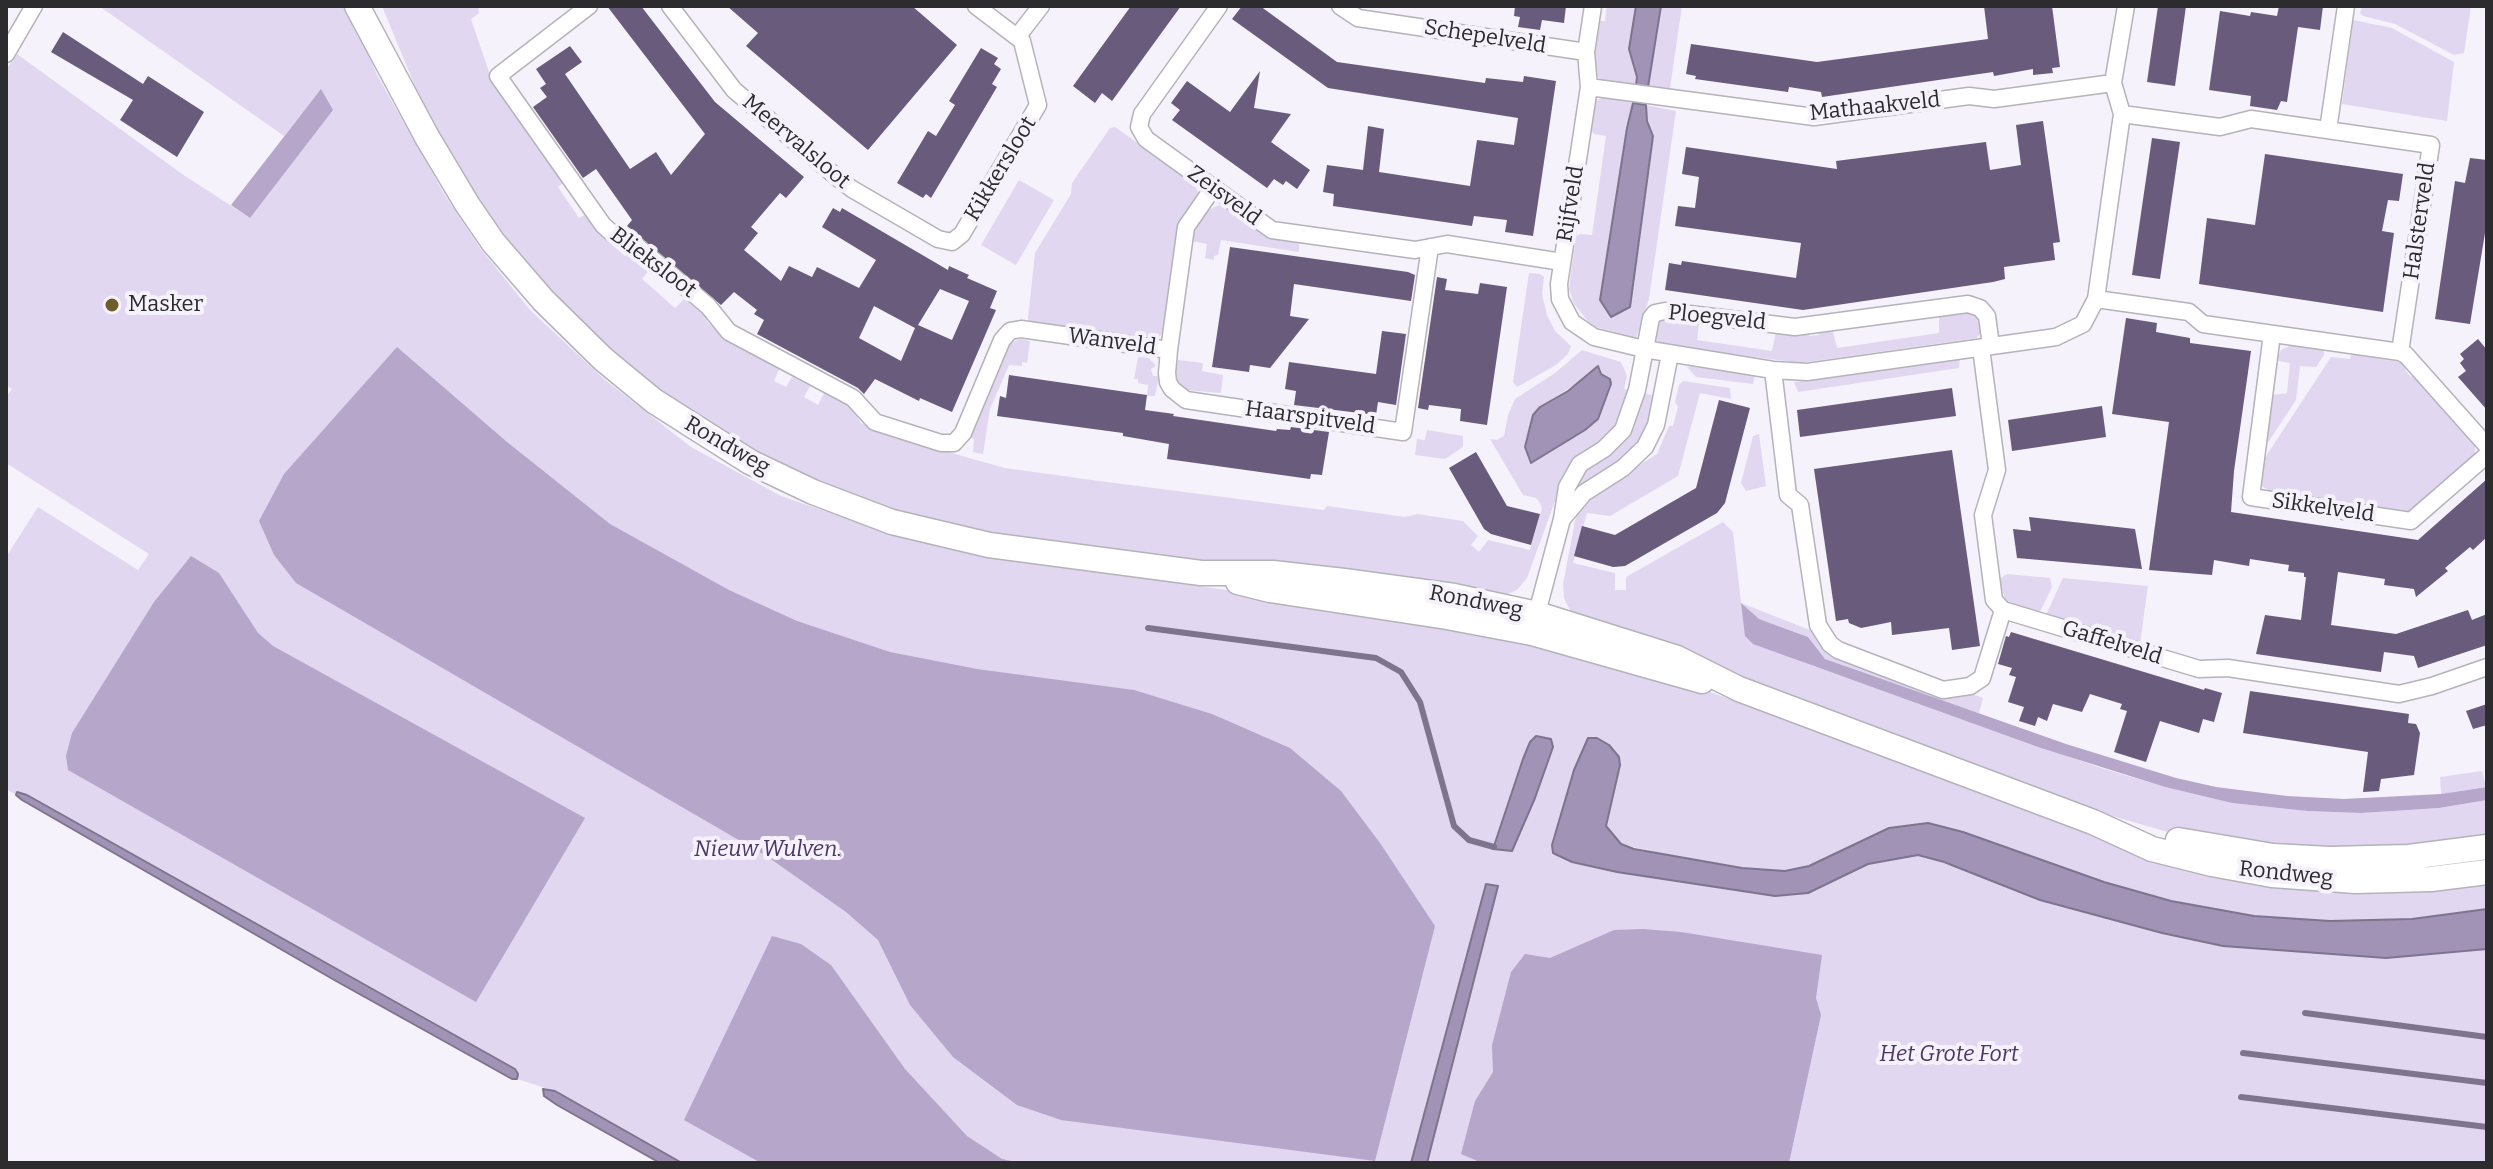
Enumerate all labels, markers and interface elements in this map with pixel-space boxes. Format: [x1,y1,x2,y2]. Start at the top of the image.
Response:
street label: Schepelveld [1422,14,1548,60]
street label: Mathaakveld [1808,87,1942,127]
street label: Meervalsloot [737,89,855,195]
street label: Kikkersloot [960,112,1042,226]
street label: Zeisveld [1182,160,1266,232]
street label: Halsterveld [2399,161,2441,281]
street label: Rijfveld [1552,164,1590,244]
street label: Blieksloot [605,222,701,304]
place label: Masker [128,292,203,318]
marker: Masker [103,296,121,314]
street label: Ploegveld [1667,300,1767,336]
street label: Wanveld [1066,323,1158,361]
street label: Haarspitveld [1243,396,1377,440]
street label: Rondweg [679,411,775,481]
street label: Sikkelveld [2270,488,2376,528]
street label: Rondweg [1427,580,1525,624]
street label: Gaffelveld [2059,615,2165,671]
park label: Nieuw Wulven. [694,837,842,863]
street label: Rondweg [2238,856,2334,892]
park label: Het Grote Fort [1879,1042,2019,1068]

